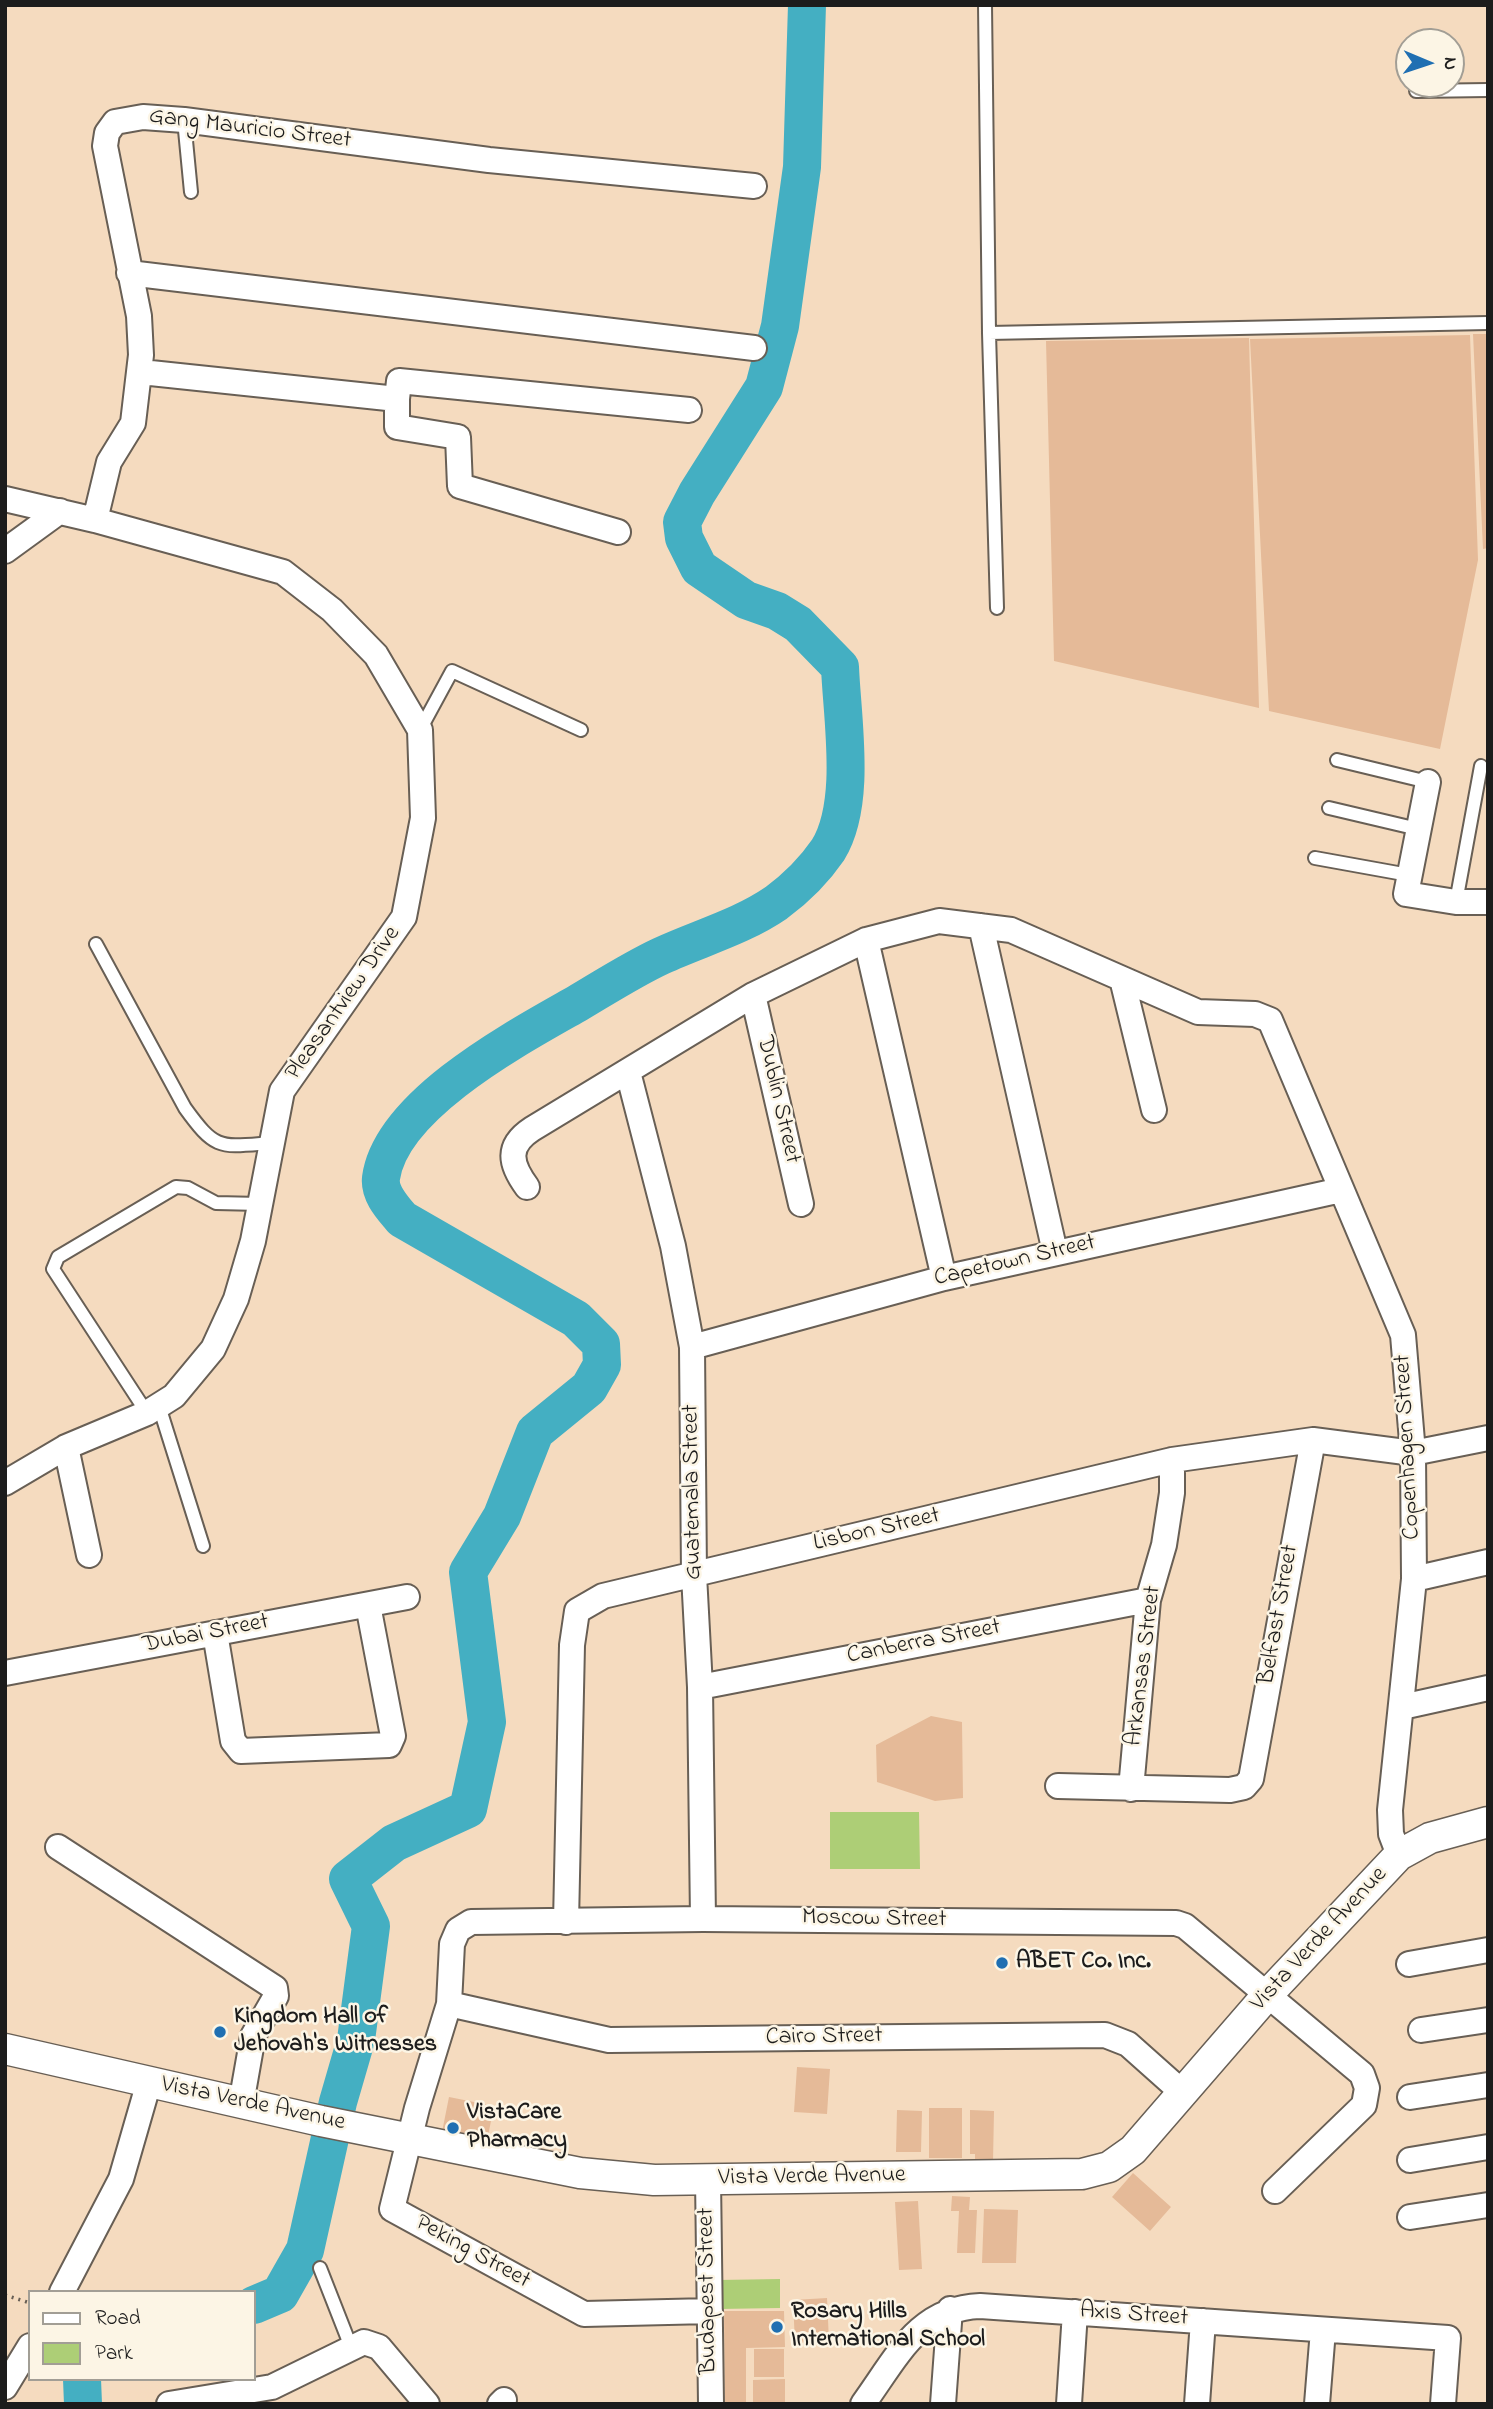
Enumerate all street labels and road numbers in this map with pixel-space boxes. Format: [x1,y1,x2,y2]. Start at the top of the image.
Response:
street label: Gang Mauricio Street [147,103,353,157]
street label: Pleasantview Drive [280,921,408,1087]
street label: Dublin Street [748,1033,806,1167]
street label: Capetown Street [932,1229,1098,1295]
street label: Copenhagen Street [1390,1354,1428,1540]
street label: Guatemala Street [678,1404,710,1580]
street label: Lisbon Street [811,1502,943,1560]
street label: Belfast Street [1254,1543,1306,1687]
street label: Arkansas Street [1121,1584,1169,1748]
street label: Dubai Street [141,1609,271,1661]
street label: Canberra Street [845,1614,1003,1672]
street label: Vista Verde Avenue [1246,1862,1394,2018]
street label: Moscow Street [801,1904,947,1936]
street label: Cairo Street [765,2023,883,2053]
street label: Vista Verde Avenue [158,2071,348,2139]
street label: Vista Verde Avenue [718,2162,906,2194]
street label: Budapest Street [693,2207,725,2375]
street label: Peking Street [409,2210,535,2296]
street label: Axis Street [1079,2298,1189,2334]

